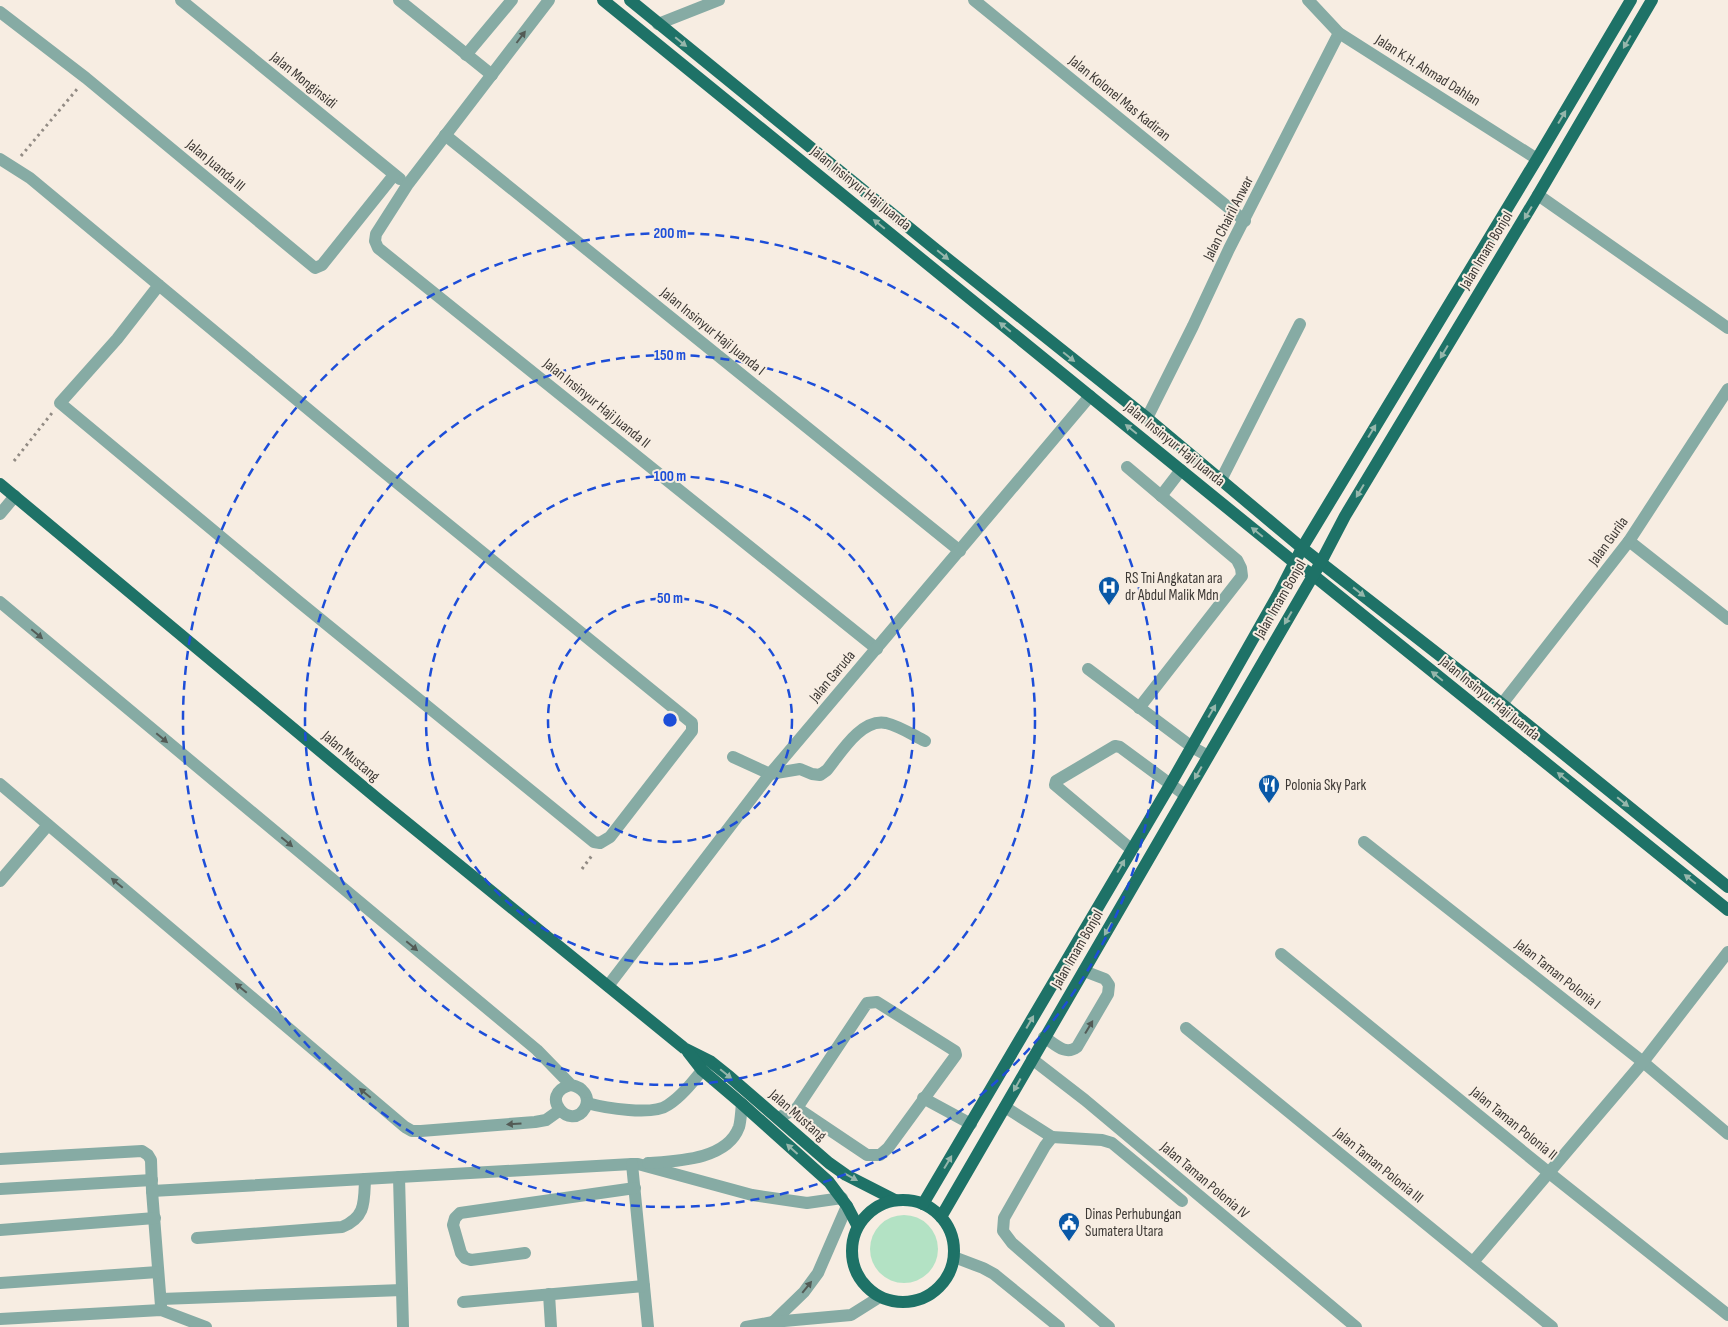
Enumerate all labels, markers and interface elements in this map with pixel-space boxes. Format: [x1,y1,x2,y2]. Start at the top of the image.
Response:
one-way arrow [516,30,526,44]
street label: Jalan K.H. Ahmad Dahlan [1371,30,1484,110]
one-way arrow [1623,36,1632,49]
one-way arrow [674,37,687,48]
street label: Jalan Monginsidi [266,47,341,113]
street label: Jalan Kolonel Mas Kadiran [1064,51,1175,145]
one-way arrow [1557,110,1566,124]
street label: Jalan Juanda III [182,135,249,196]
street label: Jalan Insinyur Haji Juanda [806,141,915,235]
street label: Jalan Chairil Anwar [1199,172,1258,265]
one-way arrow [1523,206,1532,219]
street label: Jalan Imam Bonjol [1455,208,1517,294]
one-way arrow [873,219,886,230]
text: 200 m [653,224,687,243]
one-way arrow [936,249,949,260]
street label: Jalan Insinyur Haji Juanda I [656,283,769,379]
one-way arrow [999,321,1012,332]
one-way arrow [1439,345,1448,358]
text: 150 m [654,346,686,365]
one-way arrow [1063,351,1076,362]
street label: Jalan Insinyur Haji Juanda II [539,354,654,452]
street label: Jalan Insinyur Haji Juanda [1120,397,1229,491]
one-way arrow [1125,424,1138,435]
one-way arrow [1368,424,1377,437]
text: 100 m [654,467,686,486]
one-way arrow [1355,485,1364,498]
street label: Jalan Gurila [1584,513,1633,570]
one-way arrow [1251,526,1264,537]
street label: Jalan Imam Bonjol [1250,557,1311,643]
place label: RS Tni Angkatan ara dr Abdul Malik Mdn [1125,569,1223,605]
hospital icon: RS Tni Angkatan ara dr Abdul Malik Mdn [1097,575,1121,606]
one-way arrow [1352,586,1365,597]
text: 50 m [657,589,683,608]
one-way arrow [1284,611,1293,624]
one-way arrow [31,628,44,639]
street label: Jalan Garuda [805,646,860,707]
street label: Jalan Insinyur Haji Juanda [1435,651,1544,745]
one-way arrow [1430,670,1443,681]
one-way arrow [1208,704,1216,718]
centre of rings [661,711,679,729]
street label: Jalan Mustang [317,726,383,786]
one-way arrow [156,732,169,743]
one-way arrow [1194,766,1202,781]
one-way arrow [1557,772,1570,783]
restaurant icon: Polonia Sky Park [1257,773,1281,804]
place label: Polonia Sky Park [1285,776,1366,795]
one-way arrow [1616,796,1629,807]
one-way arrow [280,836,293,847]
one-way arrow [1117,860,1126,873]
one-way arrow [1684,874,1697,885]
one-way arrow [111,878,124,889]
street label: Jalan Imam Bonjol [1047,907,1108,993]
one-way arrow [1104,923,1113,936]
street label: Jalan Taman Polonia I [1510,934,1604,1014]
one-way arrow [405,940,418,951]
one-way arrow [235,983,248,994]
one-way arrow [1026,1014,1034,1029]
one-way arrow [1084,1020,1093,1033]
one-way arrow [719,1068,732,1079]
one-way arrow [1013,1078,1022,1091]
street label: Jalan Taman Polonia II [1466,1082,1561,1164]
street label: Jalan Mustang [764,1085,830,1145]
one-way arrow [359,1088,372,1099]
one-way arrow [506,1120,522,1128]
street label: Jalan Taman Polonia III [1329,1123,1427,1207]
street label: Jalan Taman Polonia IV [1156,1137,1253,1223]
one-way arrow [787,1143,799,1155]
one-way arrow [944,1156,953,1169]
one-way arrow [844,1172,857,1181]
place label: Dinas Perhubungan Sumatera Utara [1085,1205,1181,1241]
public building icon: Dinas Perhubungan Sumatera Utara [1057,1211,1081,1242]
one-way arrow [801,1281,812,1293]

